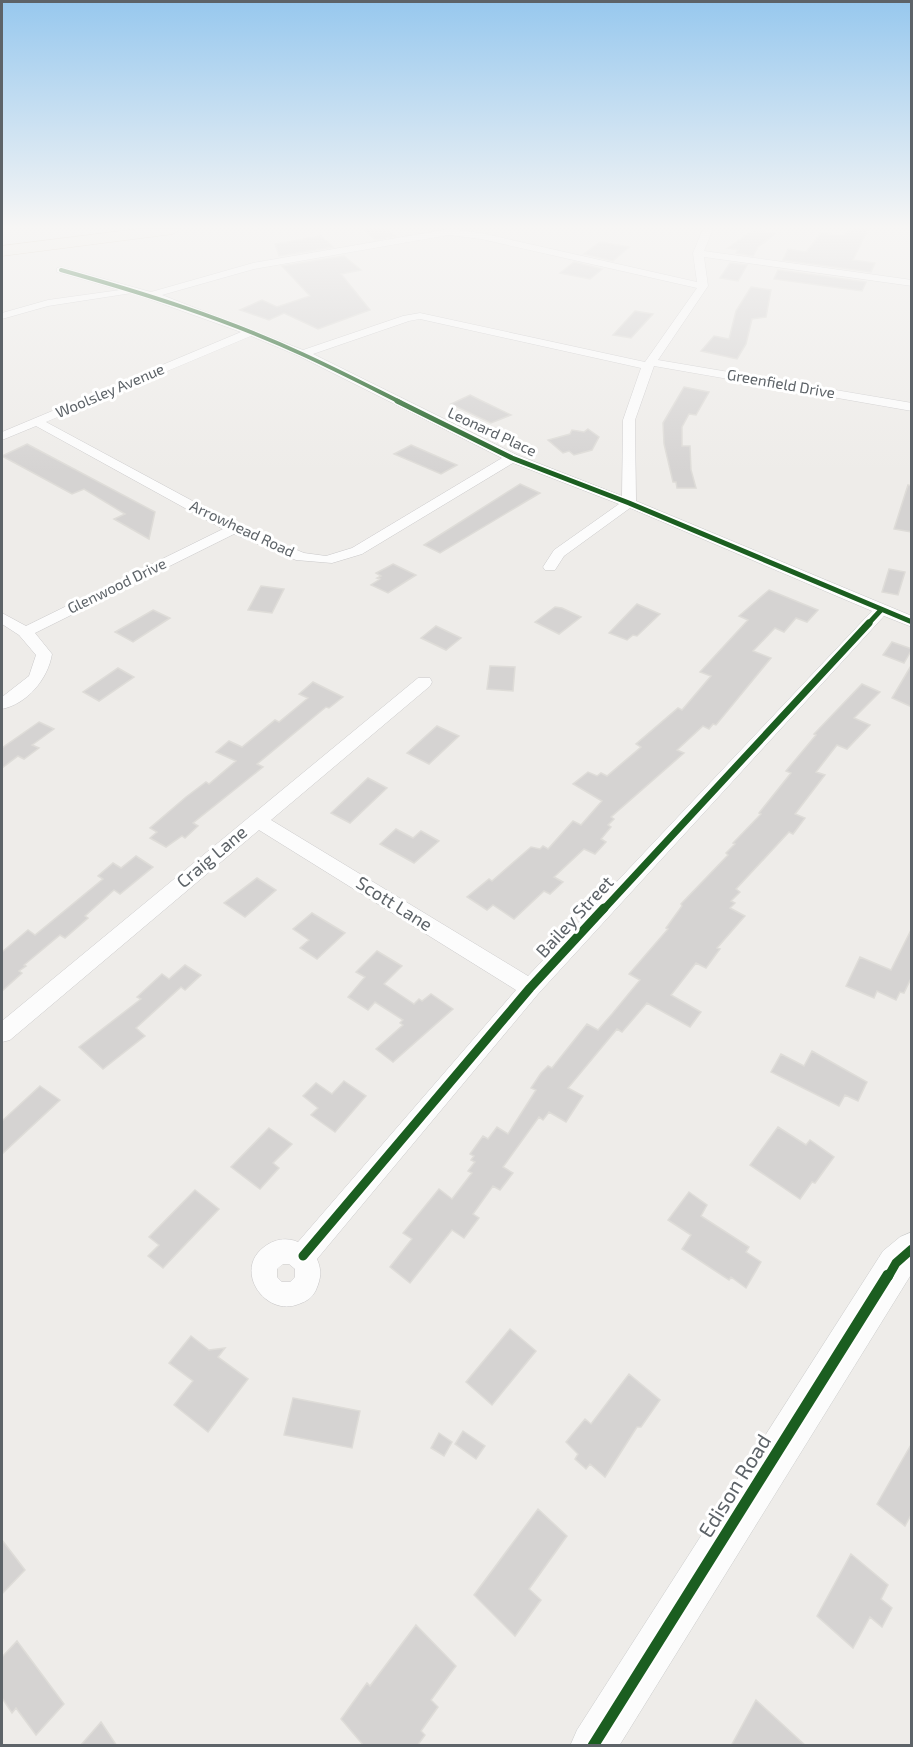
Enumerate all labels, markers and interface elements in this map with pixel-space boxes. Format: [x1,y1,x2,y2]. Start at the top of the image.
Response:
street label: Woolsley Avenue [53,359,167,421]
street label: Greenfield Drive [726,365,837,401]
street label: Leonard Place [445,403,540,459]
street label: Arrowhead Road [187,496,298,560]
street label: Glenwood Drive [64,553,169,617]
street label: Craig Lane [172,820,251,892]
street label: Scott Lane [352,871,437,935]
street label: Bailey Street [531,871,618,962]
street label: Edison Road [692,1429,775,1541]

